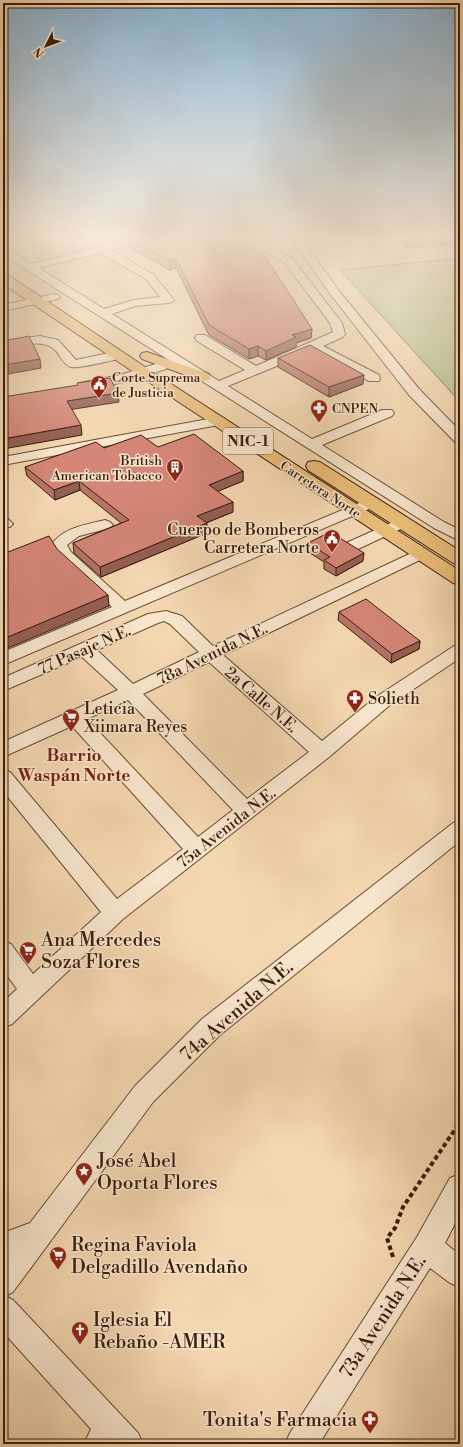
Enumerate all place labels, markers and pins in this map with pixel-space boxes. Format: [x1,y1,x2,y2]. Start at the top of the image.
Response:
place label: Corte Suprema de Justicia [112,370,201,401]
public building icon: Corte Suprema de Justicia [89,374,109,399]
pharmacy icon: CNPEN [309,398,329,423]
place label: CNPEN [332,401,378,417]
place label: British American Tobacco [51,453,162,484]
building icon: British American Tobacco [165,457,185,482]
place label: Cuerpo de Bomberos Carretera Norte [167,520,319,558]
public building icon: Cuerpo de Bomberos Carretera Norte [322,528,342,553]
pharmacy icon: Solieth [345,688,365,713]
place label: Solieth [368,689,420,709]
place label: Leticia Xiimara Reyes [83,699,187,737]
supermarket icon: Leticia Xiimara Reyes [61,707,81,732]
place label: Ana Mercedes Soza Flores [40,928,161,974]
supermarket icon: Ana Mercedes Soza Flores [18,940,38,965]
place label: José Abel Oporta Flores [96,1149,218,1195]
place icon: José Abel Oporta Flores [74,1161,94,1186]
place label: Regina Faviola Delgadillo Avendaño [71,1233,248,1279]
supermarket icon: Regina Faviola Delgadillo Avendaño [48,1245,68,1270]
place label: Iglesia El Rebaño -AMER [93,1308,226,1354]
church icon: Iglesia El Rebaño -AMER [70,1320,90,1345]
place label: Tonita's Farmacia [203,1408,357,1432]
pharmacy icon: Tonita's Farmacia [360,1409,380,1434]

